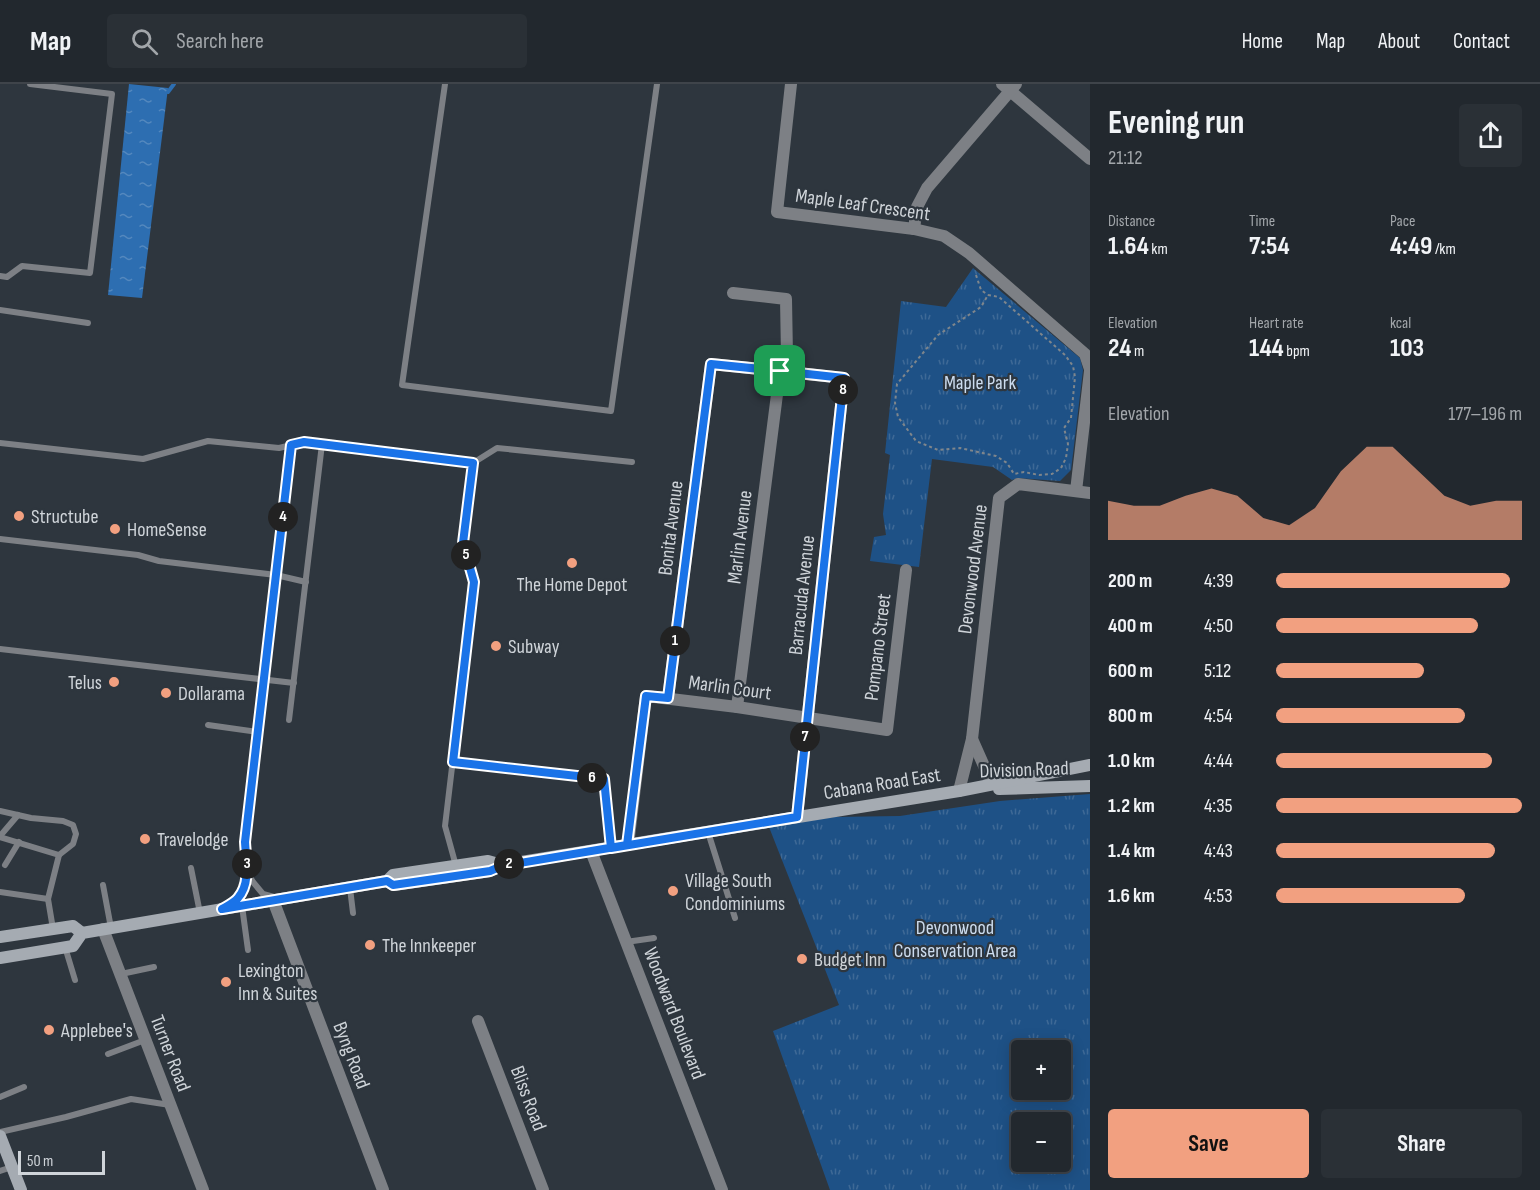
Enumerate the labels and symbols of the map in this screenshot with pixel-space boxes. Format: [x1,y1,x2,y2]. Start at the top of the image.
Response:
street label: Maple Leaf Crescent [794,184,932,226]
pin [754,345,805,396]
park label: Maple Park [944,371,1016,395]
pin: 8 [828,375,858,405]
street label: Bonita Avenue [653,479,689,577]
street label: Marlin Avenue [722,489,758,585]
pin: 4 [268,502,298,532]
street label: Devonwood Avenue [953,503,993,635]
place label: Structube [31,505,98,529]
marker: Structube [12,509,26,523]
place label: HomeSense [127,518,207,542]
marker: HomeSense [108,522,122,536]
street label: Barracuda Avenue [784,534,820,656]
pin: 5 [451,540,481,570]
marker: The Home Depot [565,556,579,570]
place label: The Home Depot [517,573,627,597]
street label: Pompano Street [860,592,896,702]
pin: 1 [660,626,690,656]
place label: Subway [508,635,560,659]
marker: Subway [489,639,503,653]
street label: Marlin Court [687,670,773,706]
place label: Telus [68,671,102,695]
marker: Telus [107,675,121,689]
place label: Dollarama [178,682,245,706]
marker: Dollarama [159,686,173,700]
pin: 7 [790,722,820,752]
street label: Division Road [979,756,1069,784]
pin: 6 [577,763,607,793]
street label: Cabana Road East [822,763,942,805]
place label: Travelodge [157,828,229,852]
marker: Travelodge [138,832,152,846]
pin: 3 [232,849,262,879]
pin: 2 [494,849,524,879]
place label: Village South Condominiums [685,869,785,916]
marker: Village South Condominiums [666,884,680,898]
park label: Devonwood Conservation Area [894,916,1016,963]
place label: The Innkeeper [382,934,477,958]
marker: The Innkeeper [363,938,377,952]
street label: Woodward Boulevard [638,944,710,1083]
place label: Budget Inn [814,948,886,972]
marker: Budget Inn [795,952,809,966]
place label: Lexington Inn & Suites [238,959,317,1006]
marker: Lexington Inn & Suites [219,975,233,989]
street label: Turner Road [145,1012,196,1095]
place label: Applebee's [60,1019,133,1043]
street label: Byng Road [327,1019,375,1092]
marker: Applebee's [42,1023,56,1037]
street label: Bliss Road [505,1063,551,1134]
scale bar [18,1148,105,1176]

